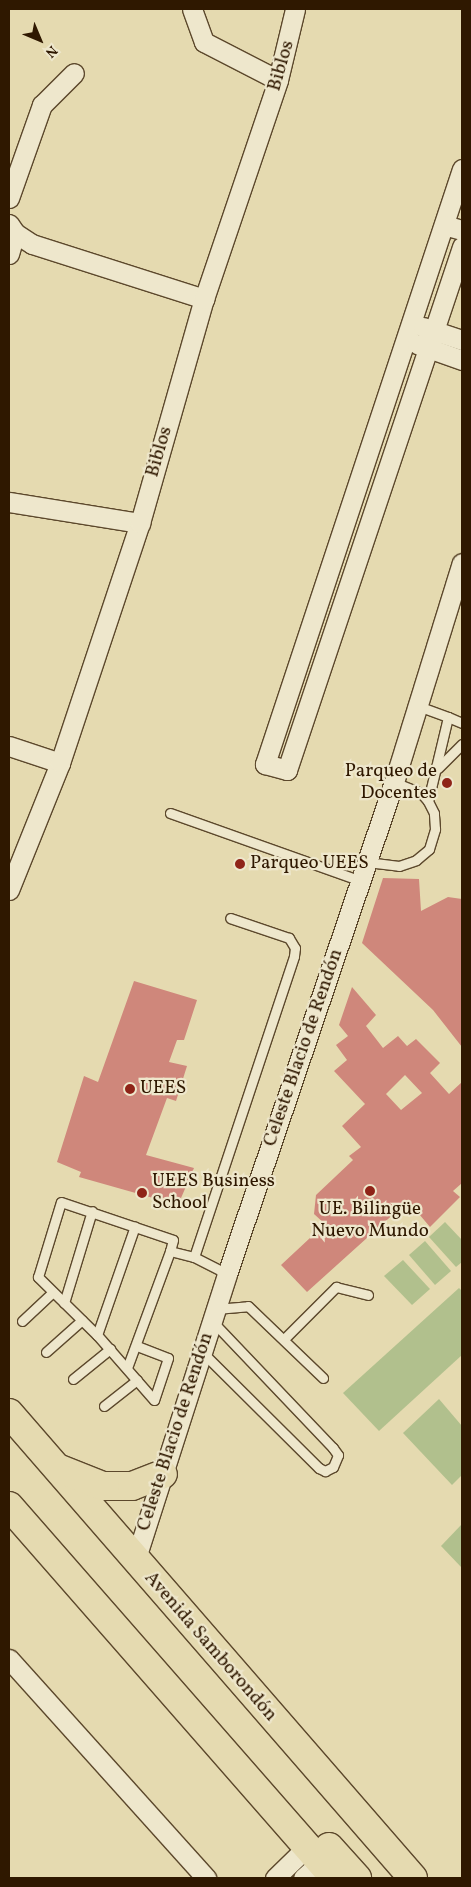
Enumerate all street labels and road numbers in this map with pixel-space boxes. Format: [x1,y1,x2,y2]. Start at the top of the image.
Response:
street label: Biblos [264,38,300,94]
street label: Biblos [142,424,178,480]
street label: Celeste Blacio de Rendón [259,946,349,1150]
street label: Celeste Blacio de Rendón [133,1330,219,1534]
street label: Avenida Samborondón [139,1567,281,1727]

